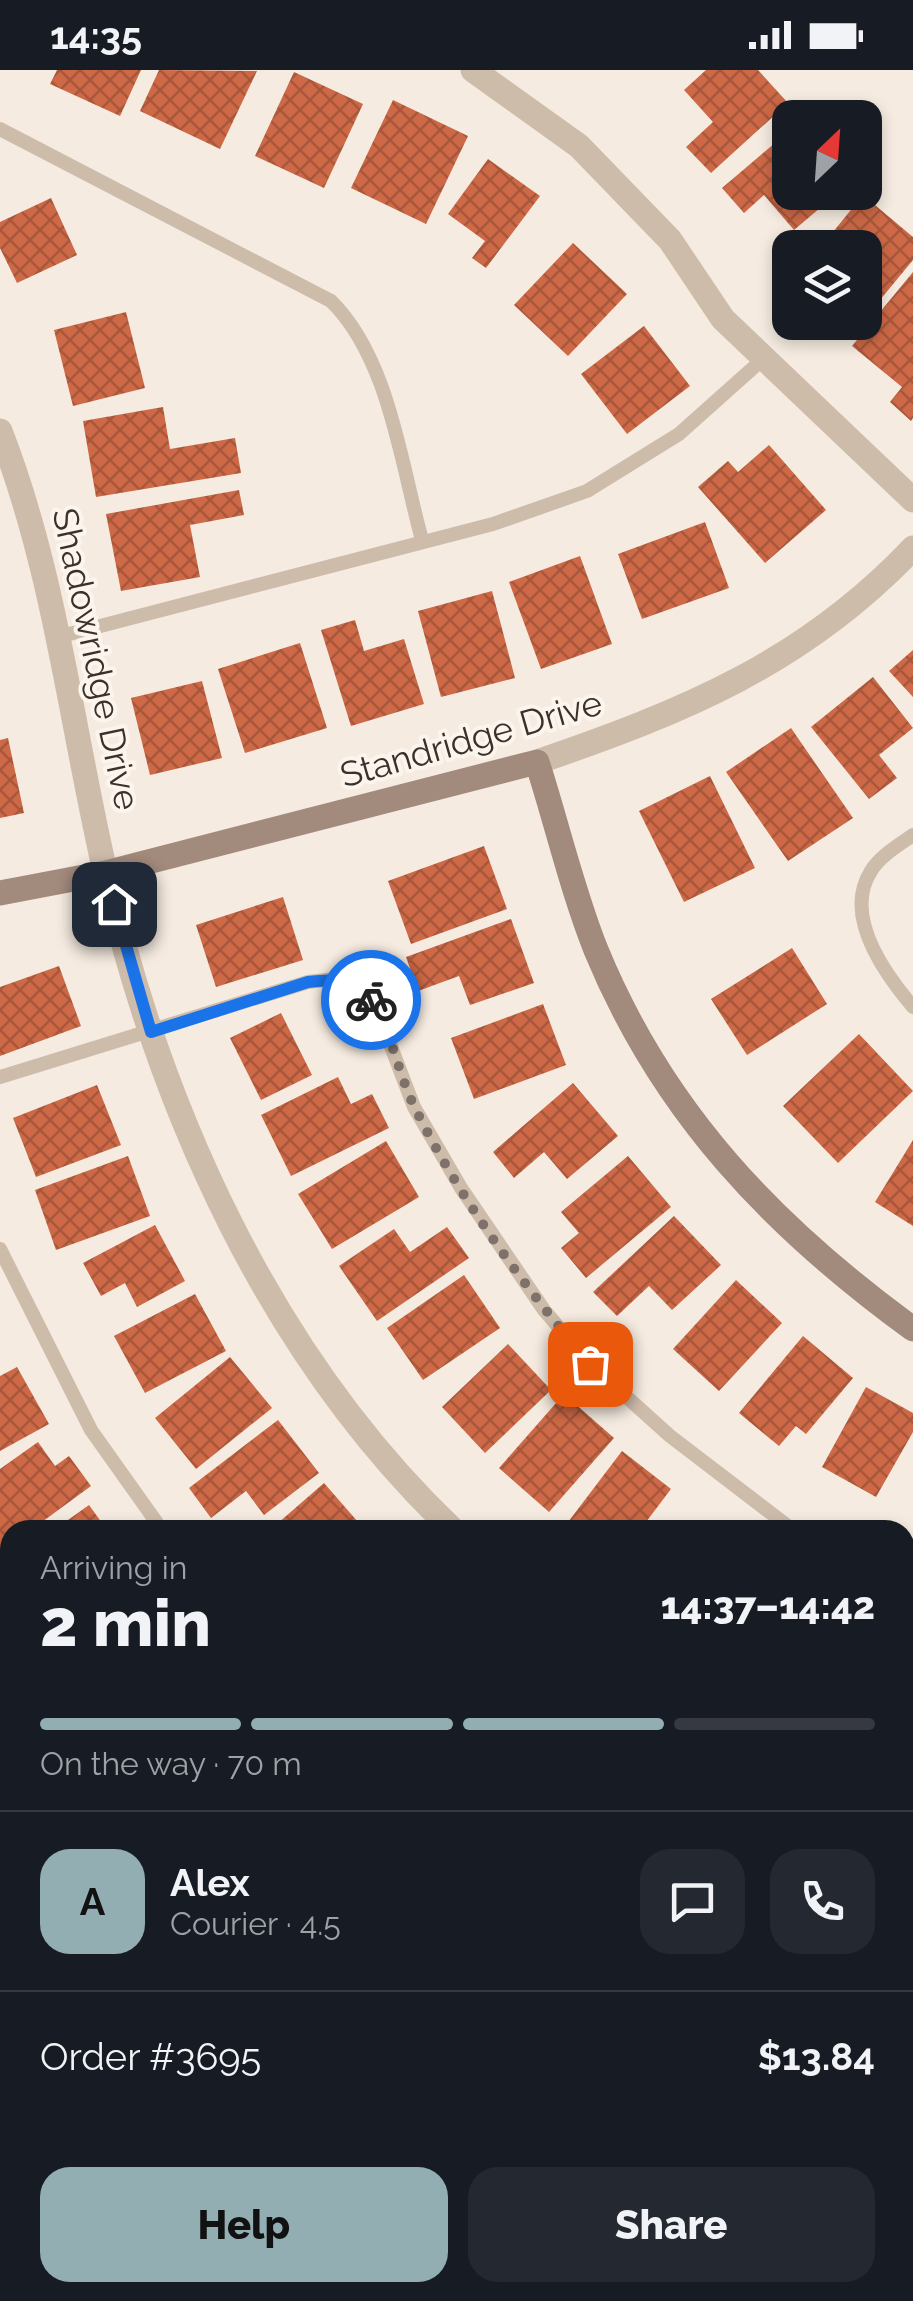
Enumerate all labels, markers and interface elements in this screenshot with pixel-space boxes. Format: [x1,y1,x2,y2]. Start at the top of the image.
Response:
text: 14:35 [50,13,142,58]
north arrow [772,100,882,210]
map controls [772,100,882,340]
button: layers [772,230,882,340]
street label: Shadowridge Drive [44,504,149,814]
street label: Standridge Drive [335,682,606,795]
pin [72,862,157,947]
icon: home [87,877,142,932]
courier [321,950,421,1050]
icon: bike [344,973,399,1028]
pin [548,1322,633,1407]
icon: bag [563,1337,618,1392]
text: Arriving in [40,1549,187,1586]
text: 14:37–14:42 [661,1583,875,1628]
text: 2 min [40,1585,211,1661]
text: On the way · 70 m [40,1745,302,1782]
button: chat [640,1849,745,1954]
button: phone [770,1849,875,1954]
text: Alex [170,1860,250,1905]
text: A [80,1879,105,1924]
text: Courier · 4.5 [170,1905,341,1942]
text: Order #3695 [40,2034,261,2079]
text: $13.84 [758,2034,875,2079]
button: Help [40,2167,448,2282]
button: Share [468,2167,875,2282]

